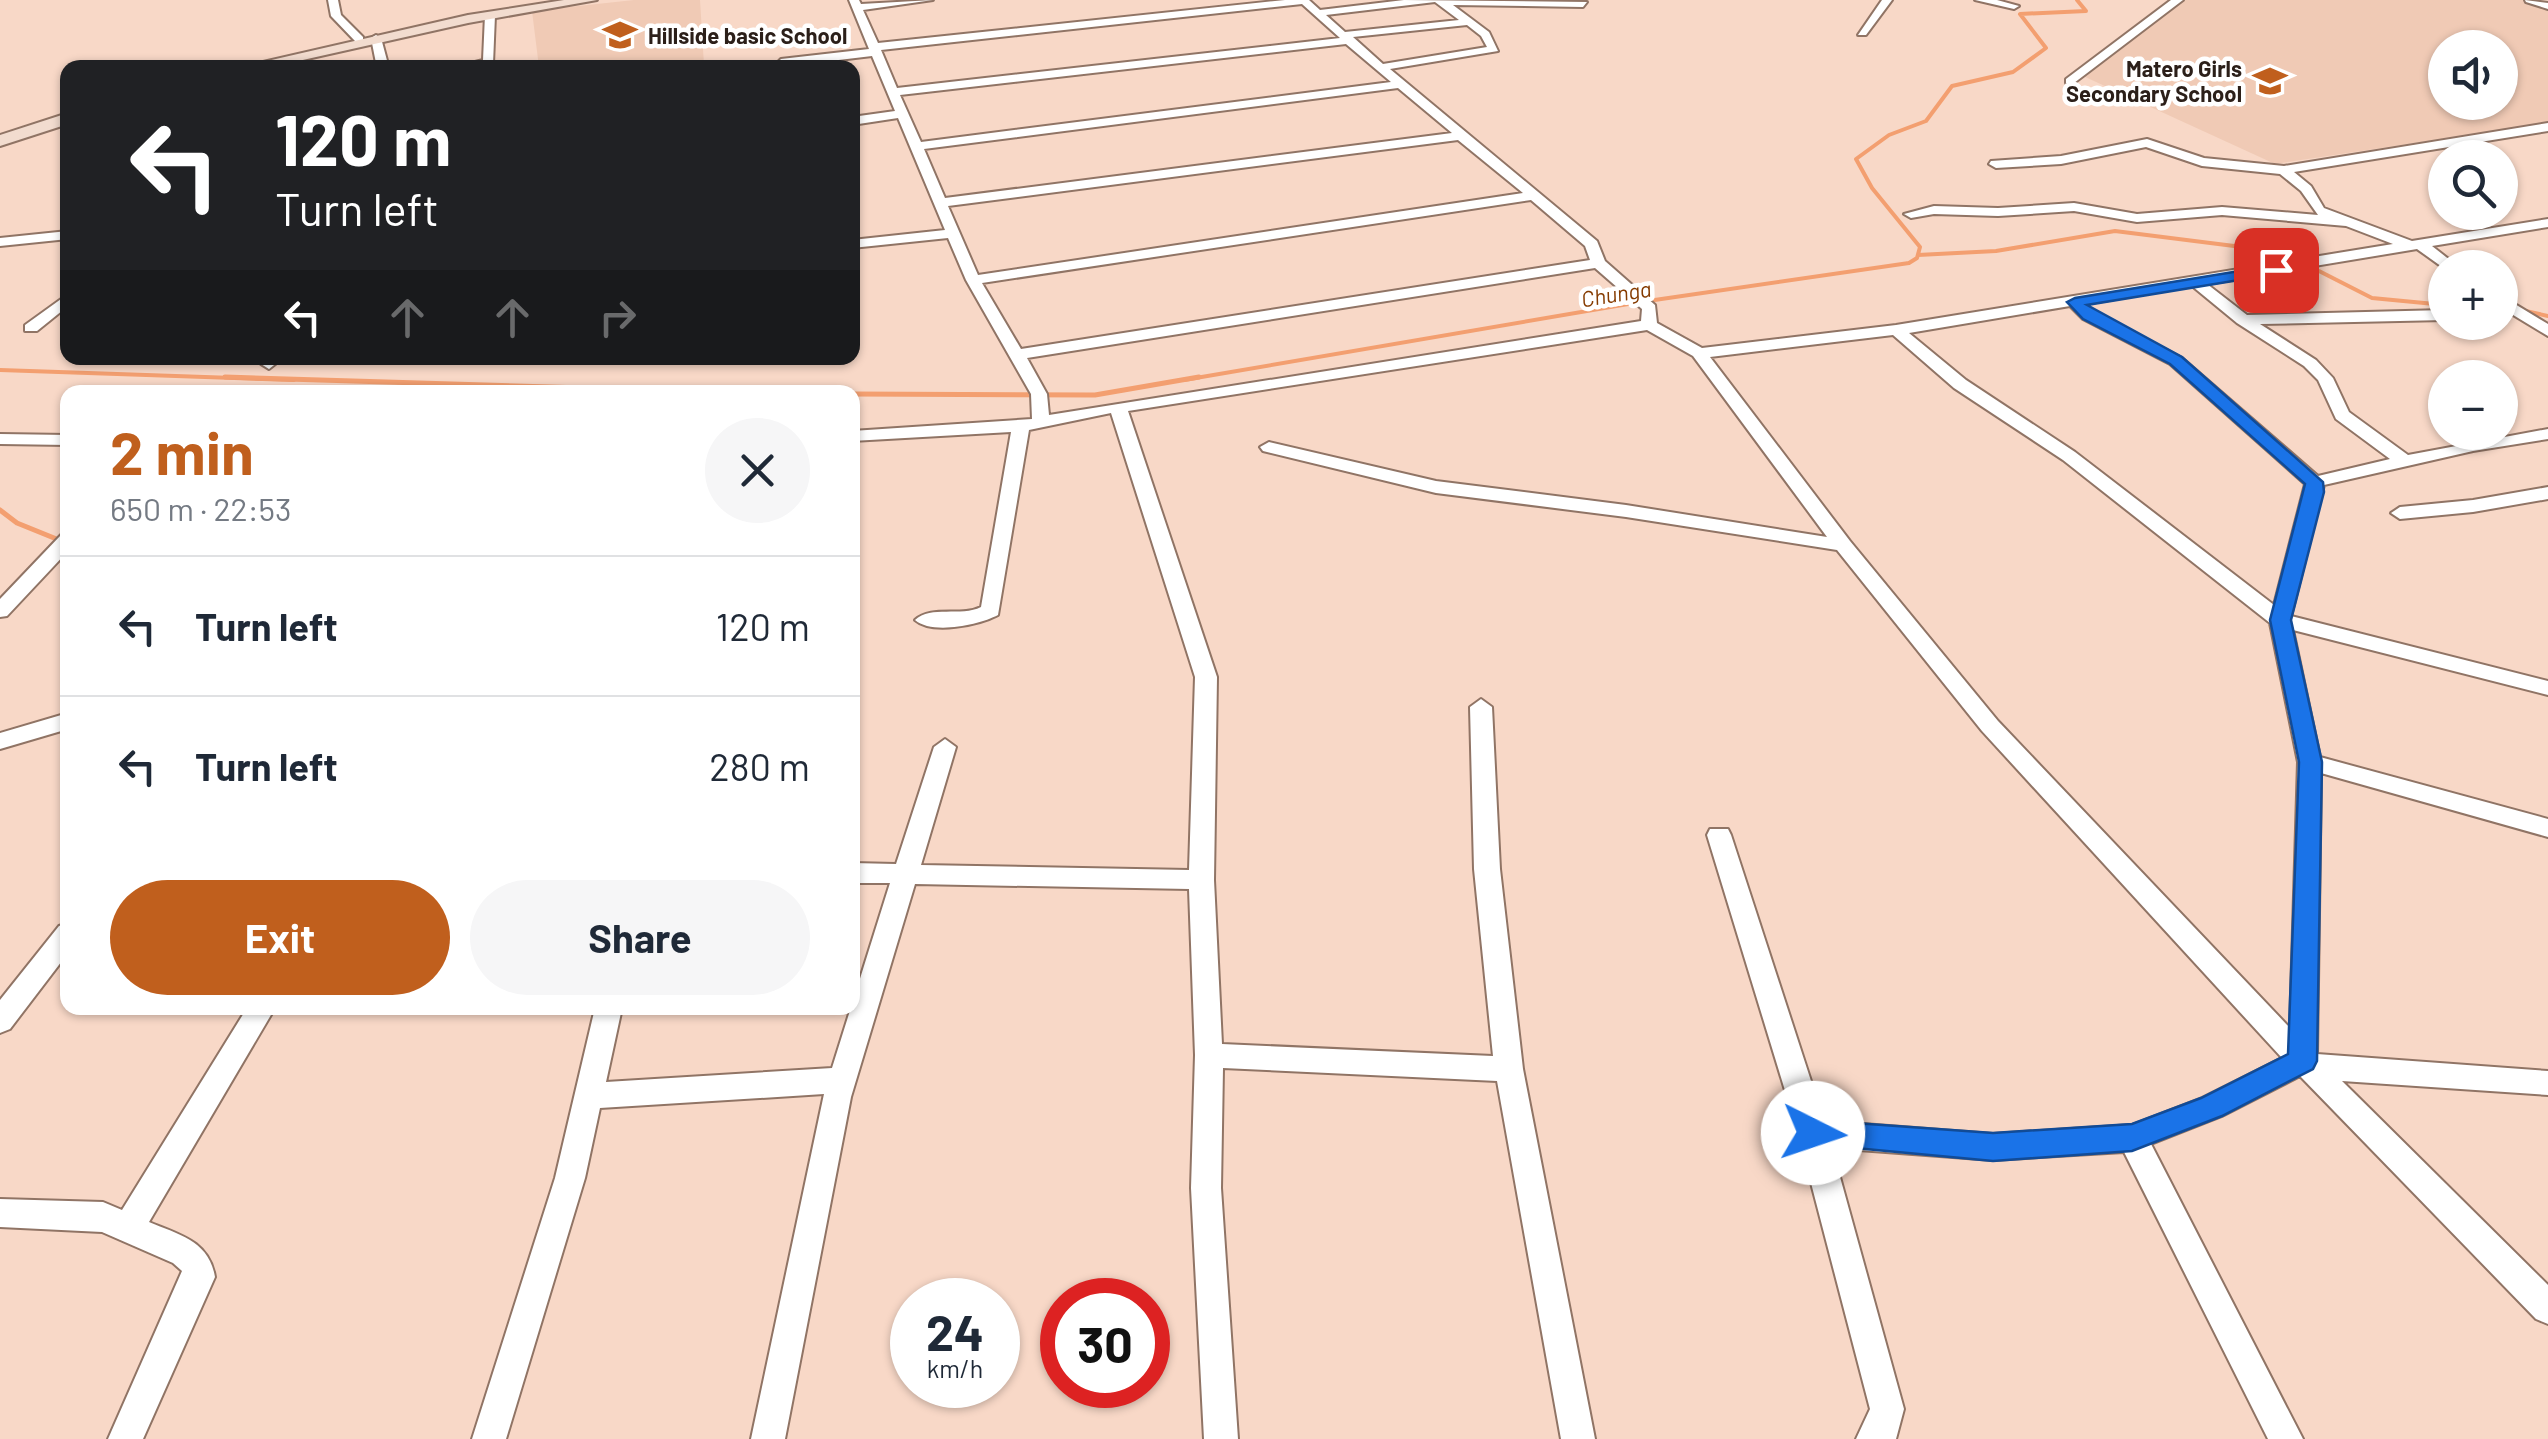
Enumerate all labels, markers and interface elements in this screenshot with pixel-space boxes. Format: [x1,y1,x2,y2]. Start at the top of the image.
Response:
school or university icon: Hillside basic School [601,16,639,54]
place label: Hillside basic School [648,22,847,48]
map controls [2428,30,2518,450]
button: sound [2428,30,2518,120]
place label: Matero Girls Secondary School [2066,55,2242,106]
school or university icon: Matero Girls Secondary School [2251,62,2289,100]
text: 120 m [275,96,451,180]
icon: left [110,100,240,230]
button: search [2428,140,2518,230]
text: Turn left [275,181,439,235]
pin [2234,228,2319,313]
icon: arrive [2249,243,2304,298]
button: + [2428,250,2518,340]
water label: Chunga [1579,275,1653,311]
icon: left [275,290,330,345]
icon: ahead [380,290,435,345]
icon: ahead [485,290,540,345]
icon: right [590,290,645,345]
button: − [2428,360,2518,450]
text: 2 min [110,415,254,487]
button: close [705,418,810,523]
text: 650 m · 22:53 [110,489,291,527]
icon: left [110,599,165,654]
text: Turn left [195,603,338,649]
text: 120 m [716,603,810,649]
icon: left [110,739,165,794]
text: Turn left [195,743,338,789]
text: 280 m [709,743,810,789]
button: Exit [110,880,450,995]
button: Share [470,880,810,995]
position arrow [1761,1081,1865,1185]
speed limit sign: 30 [1040,1278,1170,1408]
text: 24 [926,1301,984,1361]
text: km/h [927,1353,983,1383]

